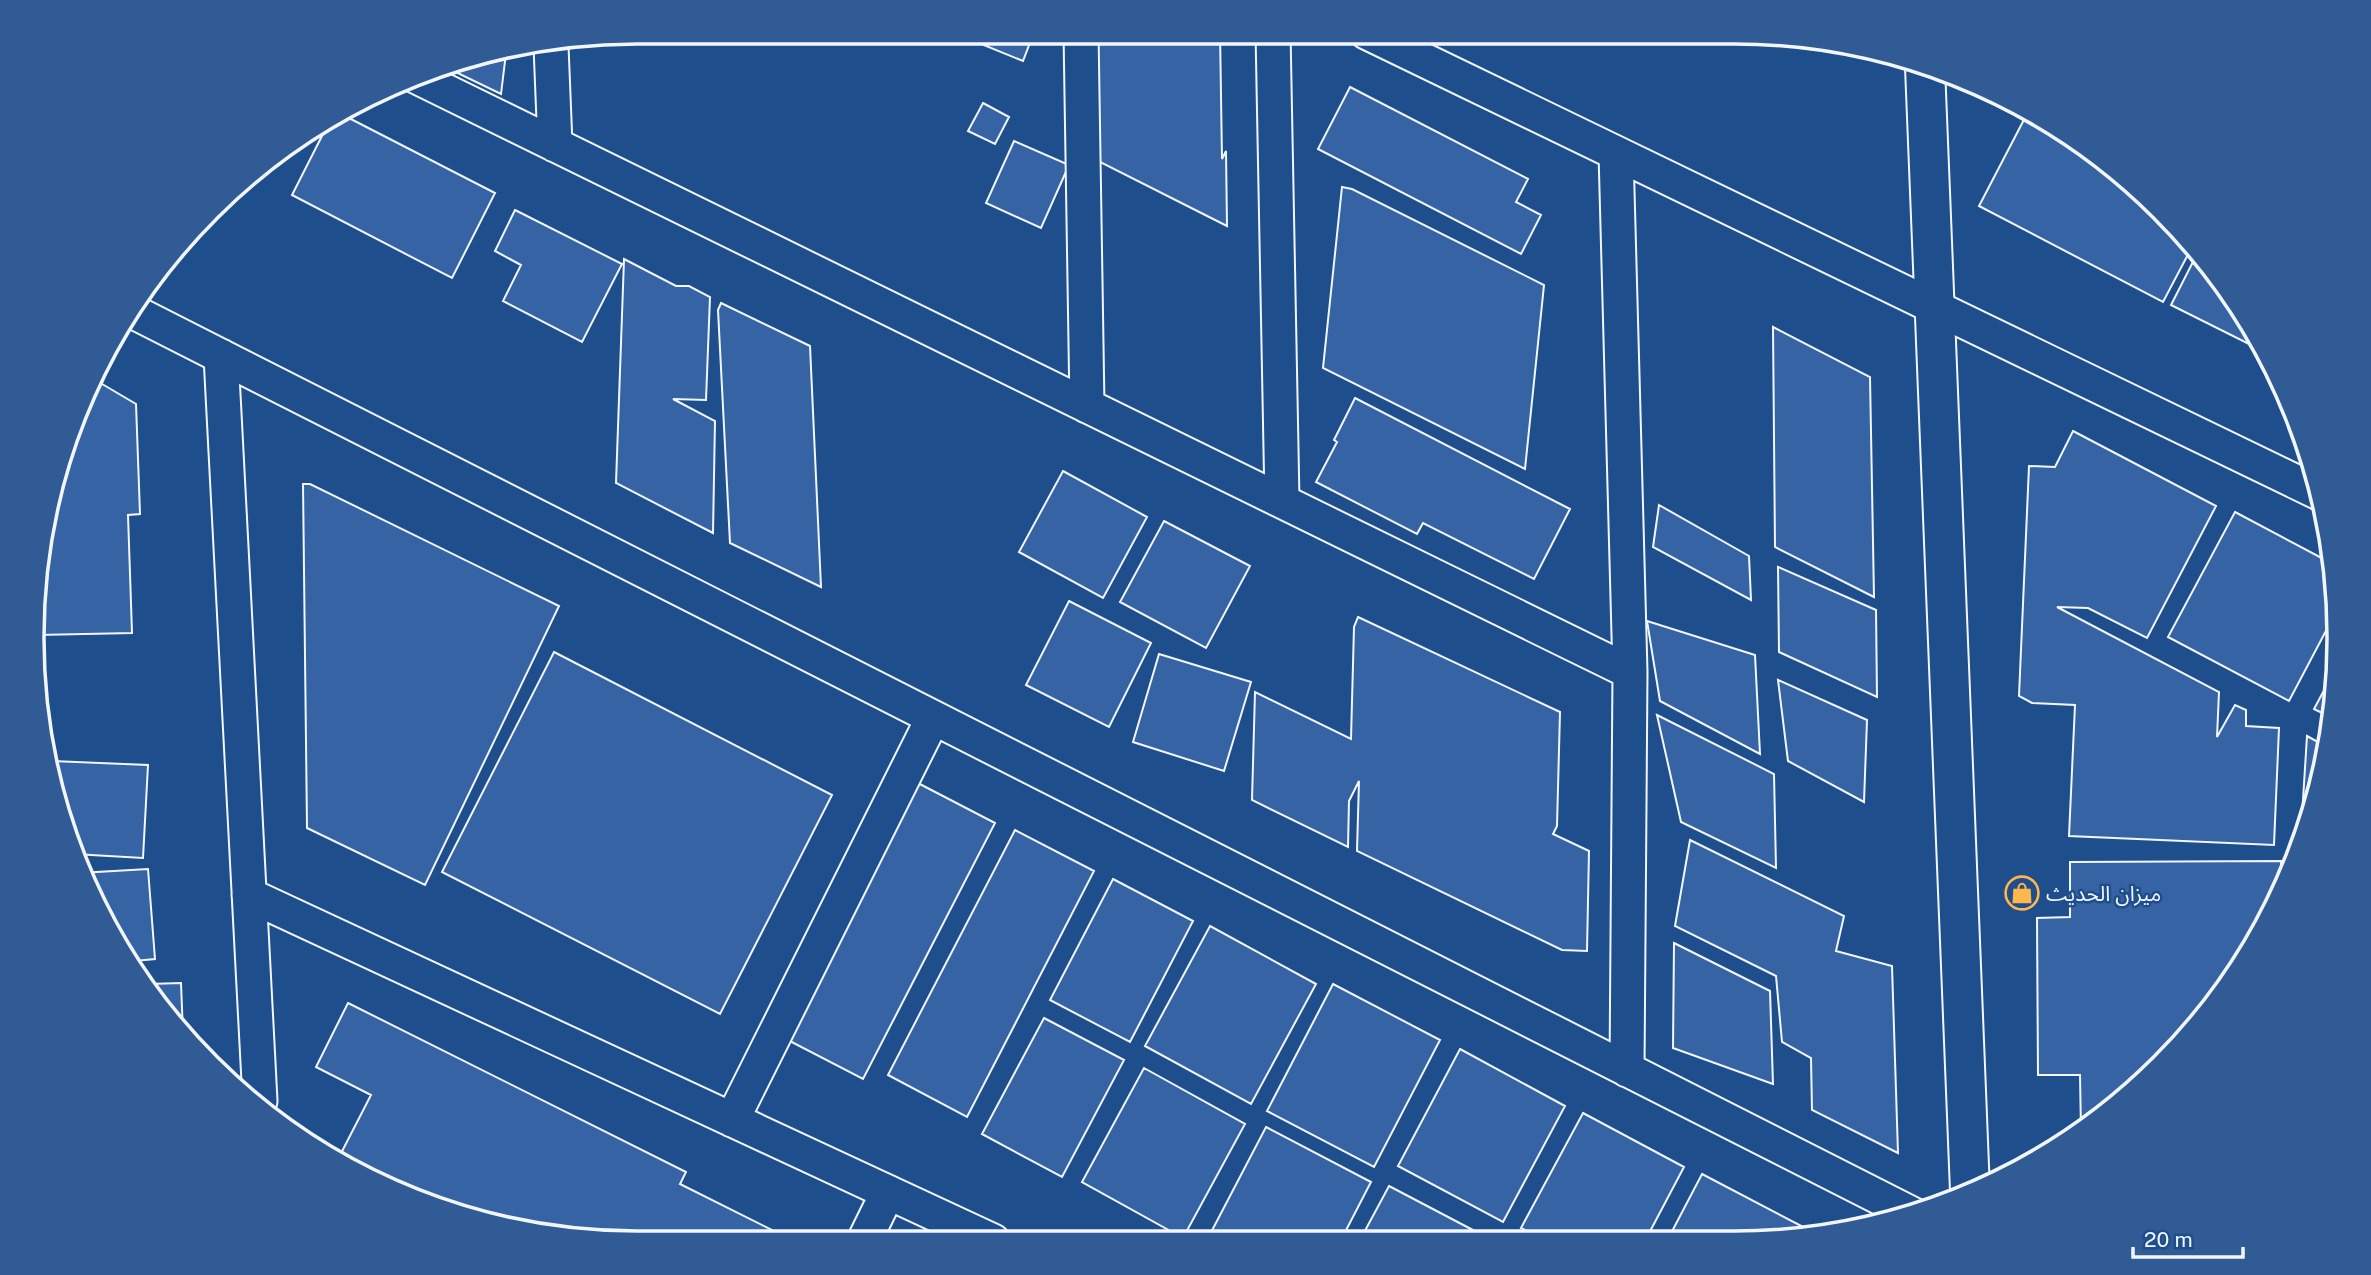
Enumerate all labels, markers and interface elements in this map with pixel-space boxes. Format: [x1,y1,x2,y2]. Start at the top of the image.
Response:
shop icon: ميزان الحديث [2003,874,2041,912]
place label: ميزان الحديث [2046,881,2161,906]
scale bar [2133,1216,2243,1260]
text: 20 m [2144,1227,2193,1252]

